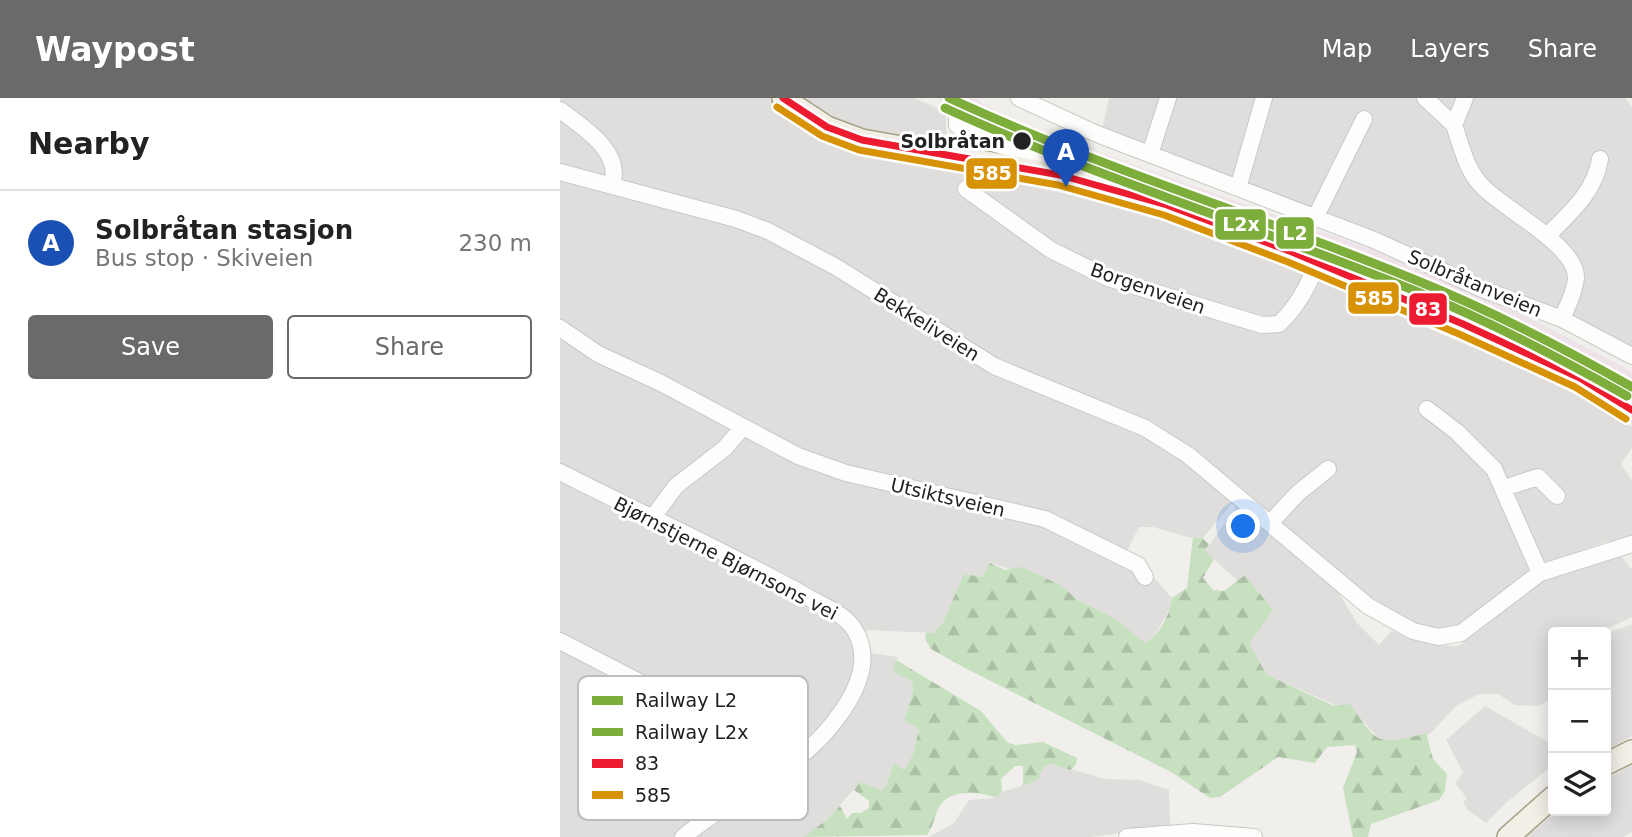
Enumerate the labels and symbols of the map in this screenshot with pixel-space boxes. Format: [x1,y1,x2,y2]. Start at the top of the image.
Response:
place label: Solbråtan [901,129,1005,152]
pin: A [1043,129,1089,187]
marker: Solbråtan [1011,130,1033,152]
line badge: 585 [965,157,1018,190]
text: 585 [972,162,1012,184]
line badge: L2x [1214,208,1267,241]
text: L2x [1222,213,1260,235]
line badge: L2 [1275,216,1315,250]
text: L2 [1282,222,1308,244]
street label: Solbråtanveien [1405,245,1545,321]
street label: Borgenveien [1088,258,1208,318]
line badge: 585 [1347,281,1400,315]
street label: Bekkeliveien [870,283,984,365]
text: 585 [1354,287,1394,309]
line badge: 83 [1408,292,1448,326]
text: 83 [1415,298,1441,320]
street label: Utsiktsveien [889,473,1007,521]
street label: Bjørnstjerne Bjørnsons vei [610,492,842,624]
your location [1226,509,1260,543]
legend [578,676,808,820]
text: Railway L2 [635,689,737,711]
text: Railway L2x [635,721,748,743]
text: 83 [635,752,659,774]
text: 585 [635,784,671,806]

